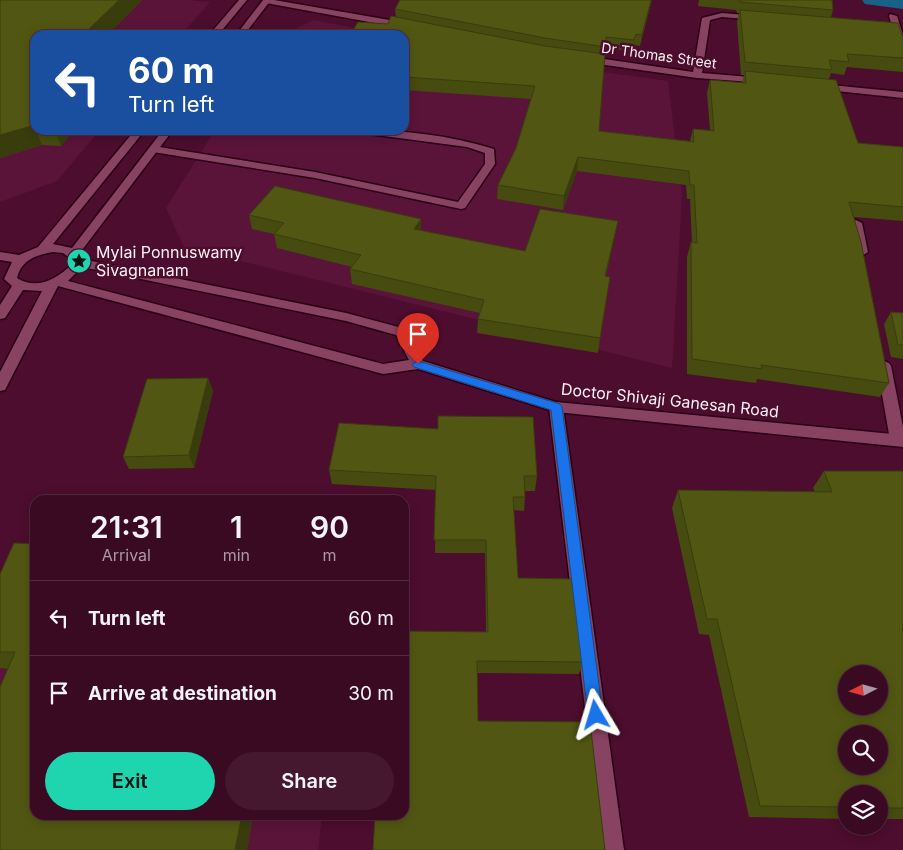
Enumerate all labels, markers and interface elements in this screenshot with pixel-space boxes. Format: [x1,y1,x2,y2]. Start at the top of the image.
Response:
street label: Dr Thomas Street [600,39,718,72]
text: 60 m [128,49,215,91]
icon: left [45,50,110,115]
text: Turn left [128,91,214,117]
place label: Mylai Ponnuswamy Sivagnanam [96,242,242,280]
place icon: Mylai Ponnuswamy Sivagnanam [66,248,92,274]
pin [397,313,439,364]
icon: arrive [404,320,432,348]
street label: Doctor Shivaji Ganesan Road [560,379,780,421]
text: 21:31 [90,509,163,545]
text: 1 [230,509,243,545]
text: 90 [310,509,349,545]
text: Arrival [102,545,151,565]
text: min [223,545,250,565]
text: m [323,545,337,565]
icon: left [45,604,73,632]
text: Turn left [88,607,166,630]
text: 60 m [348,607,394,630]
north arrow [838,665,888,715]
map controls [838,665,888,835]
icon: arrive [45,679,73,707]
text: Arrive at destination [88,682,277,705]
text: 30 m [348,682,394,705]
position arrow [569,688,621,740]
button: search [838,725,888,775]
button: Exit [45,752,215,810]
button: Share [225,752,394,810]
button: layers [838,785,888,835]

